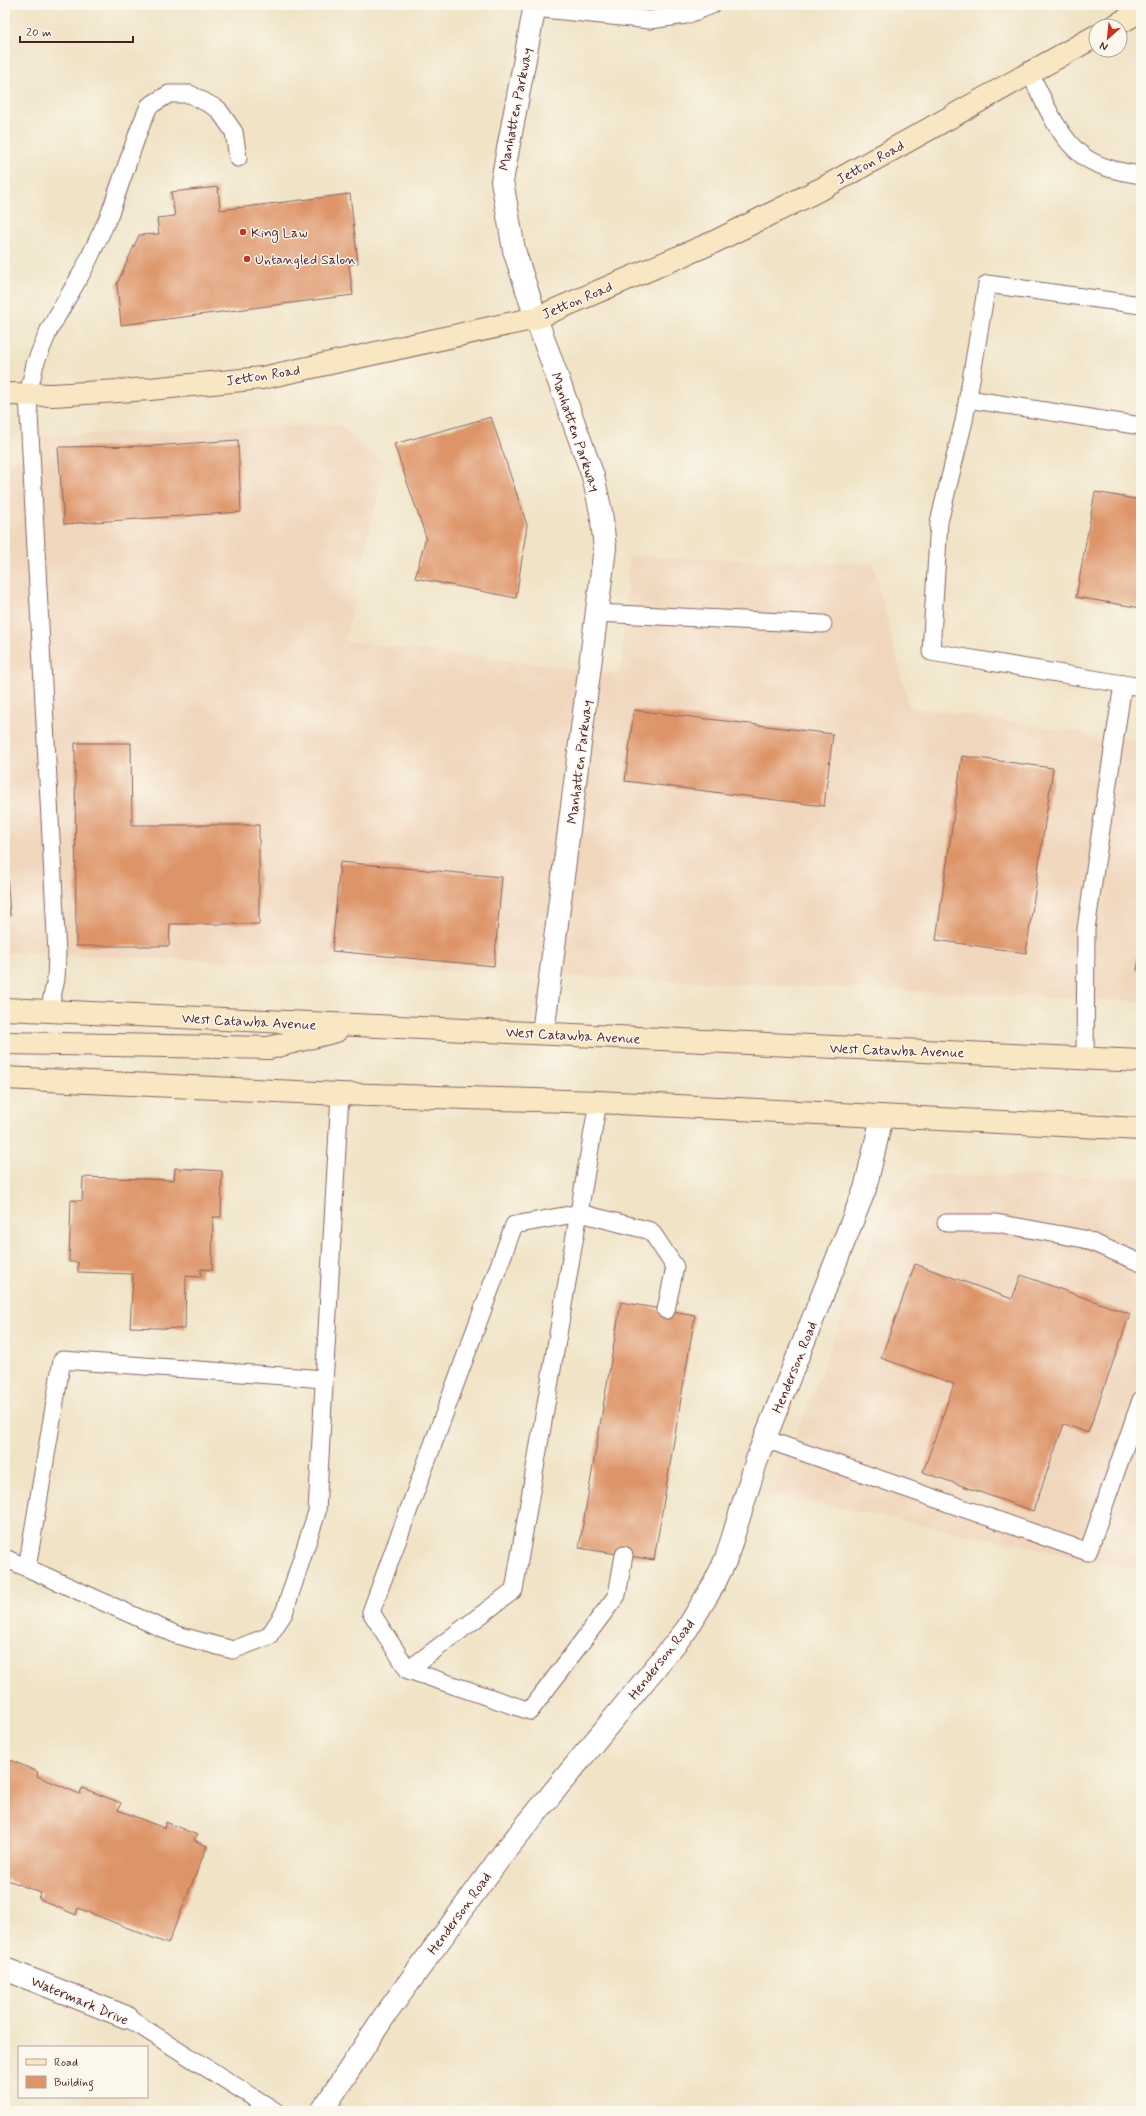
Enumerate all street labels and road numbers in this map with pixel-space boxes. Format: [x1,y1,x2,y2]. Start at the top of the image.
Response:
street label: Manhatten Parkway [495,46,537,172]
street label: Jetton Road [833,137,908,189]
street label: Jetton Road [539,278,615,324]
street label: Jetton Road [225,361,301,391]
street label: Manhatten Parkway [546,370,604,494]
street label: Manhatten Parkway [563,699,597,825]
street label: West Catawba Avenue [181,1009,317,1035]
street label: West Catawba Avenue [505,1023,641,1049]
street label: West Catawba Avenue [829,1040,965,1062]
street label: Henderson Road [768,1319,822,1416]
street label: Henderson Road [625,1616,699,1704]
street label: Henderson Road [424,1869,496,1958]
street label: Watermark Drive [28,1972,131,2030]

